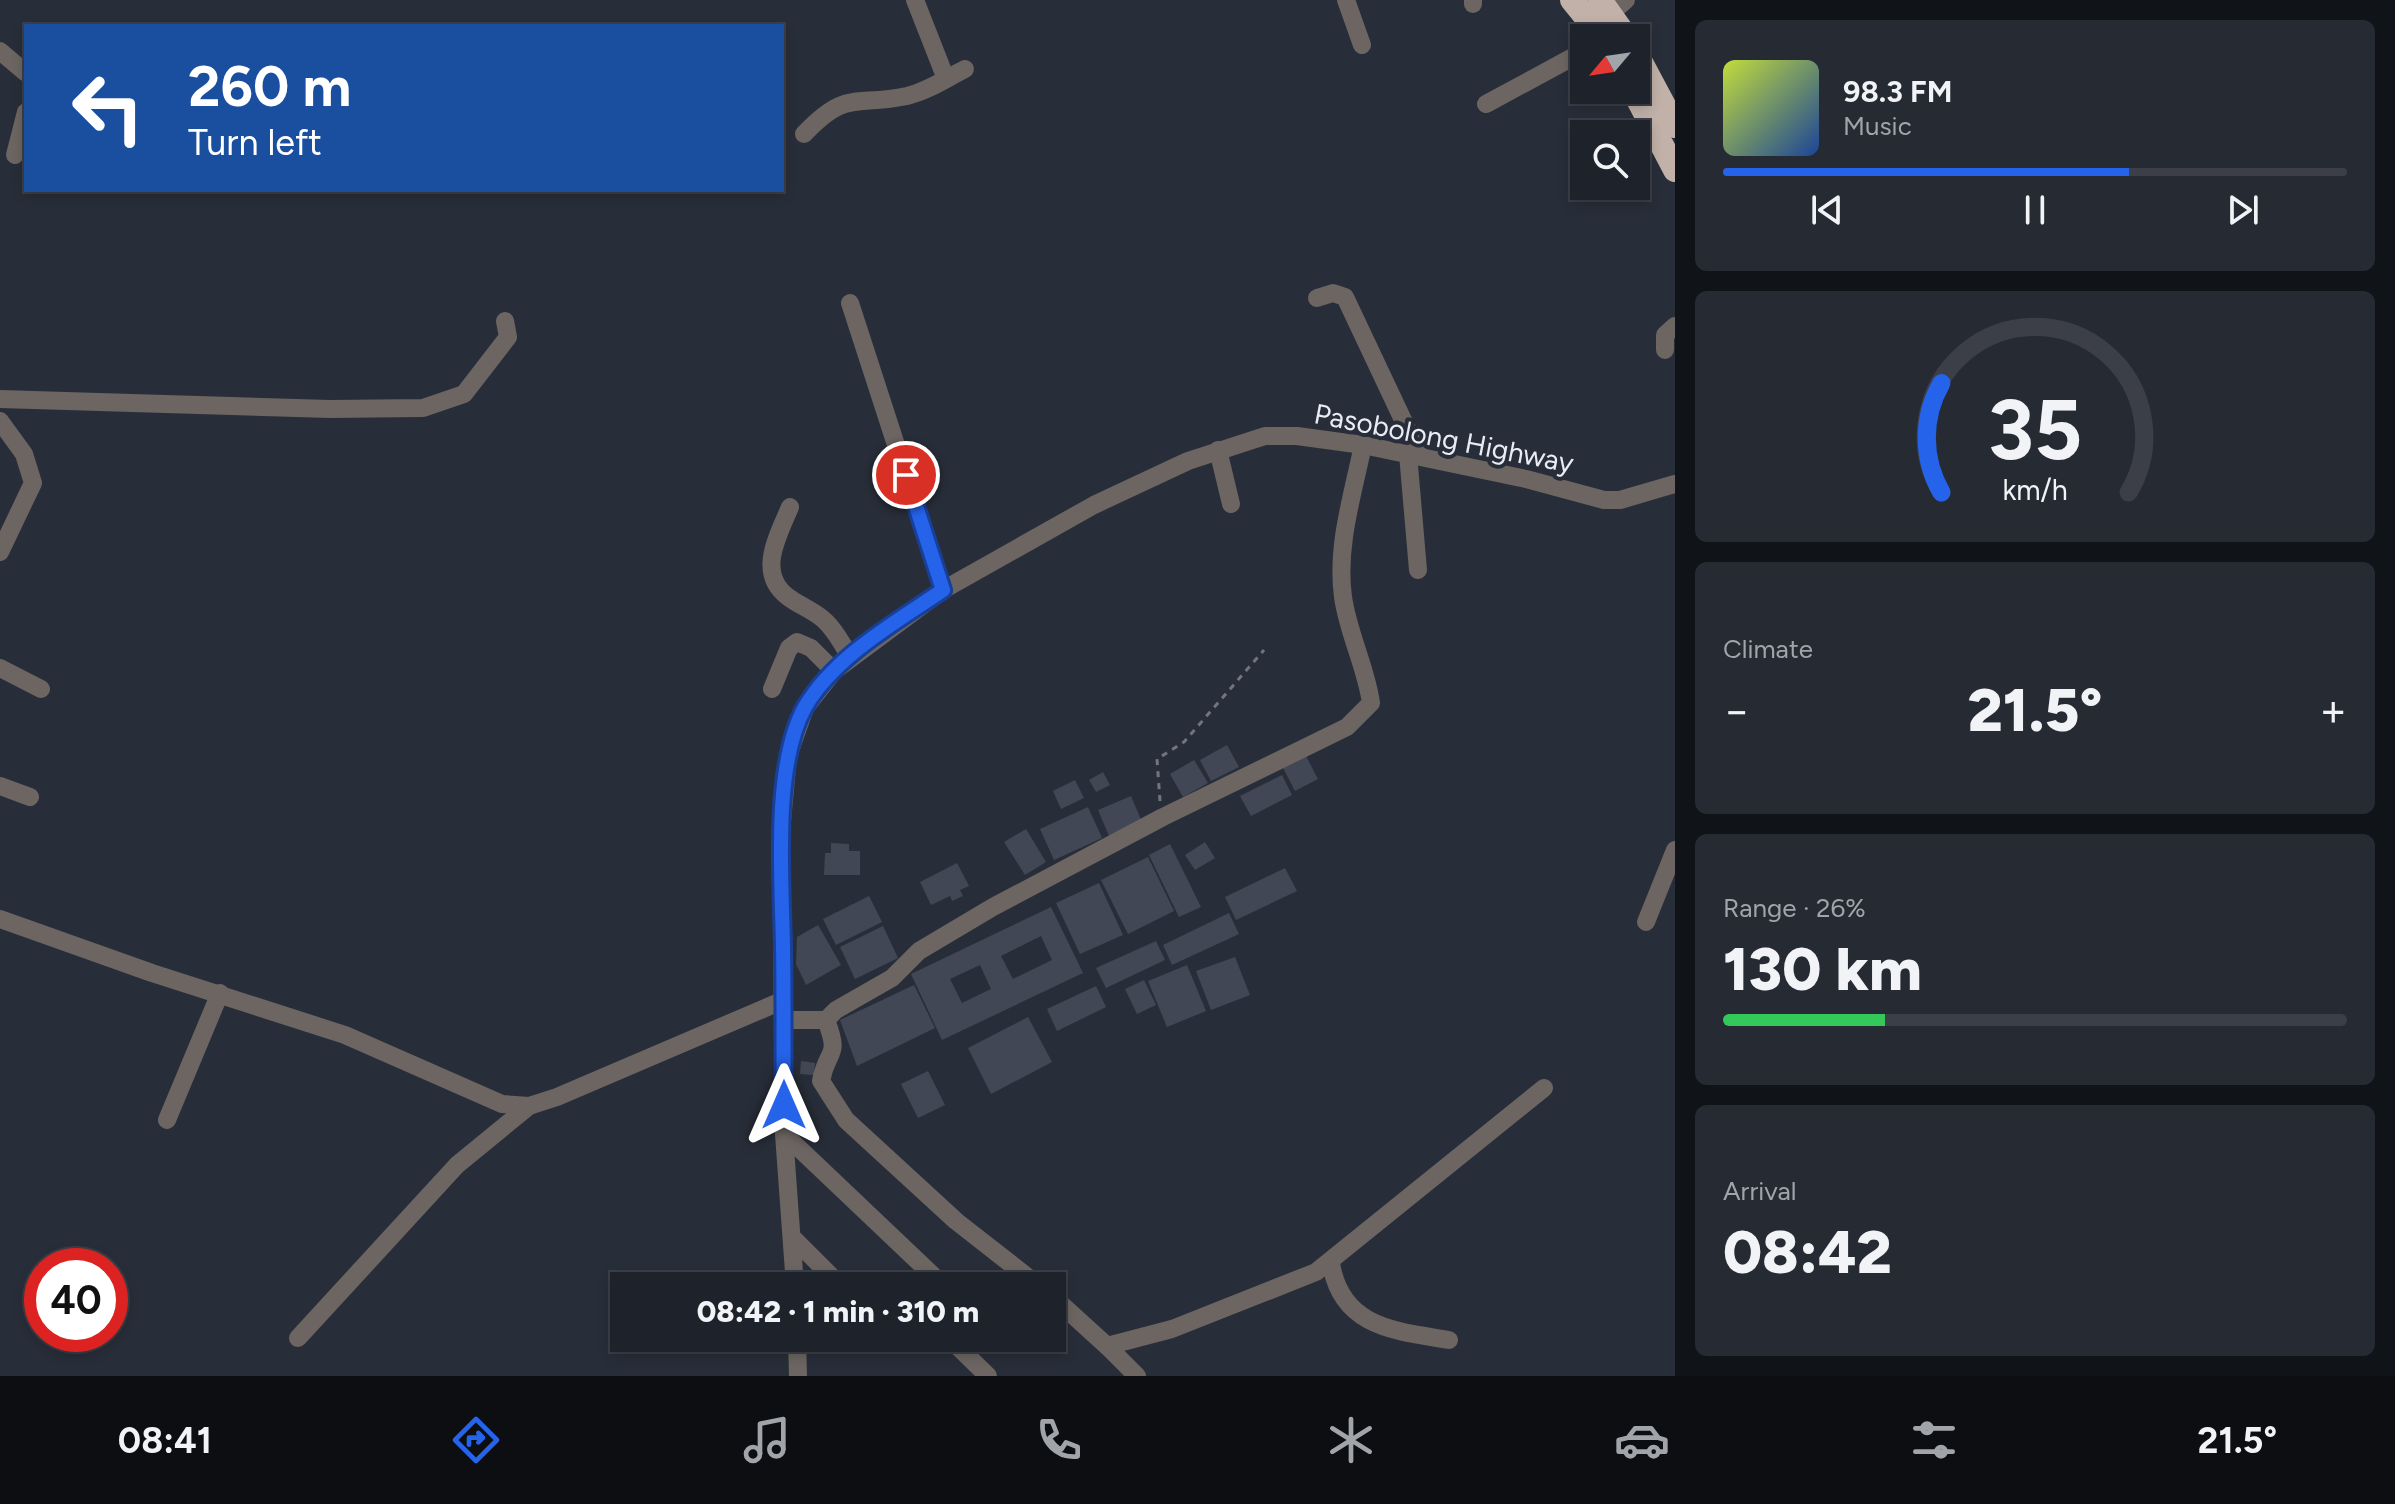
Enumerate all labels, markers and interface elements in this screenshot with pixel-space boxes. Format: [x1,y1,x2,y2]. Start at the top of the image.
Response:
north arrow [1570,24,1650,104]
map controls [1570,24,1650,200]
text: 260 m [188,53,351,120]
icon: left [56,56,160,160]
text: 98.3 FM [1843,73,1952,110]
text: Music [1843,110,1912,142]
button: search [1570,120,1650,200]
text: Turn left [188,121,322,164]
icon: previous [1805,188,1849,232]
icon: pause [2013,188,2057,232]
icon: next [2221,188,2265,232]
text: 35 [1988,379,2082,479]
street label: Pasobolong Highway [1312,396,1577,480]
pin [872,441,940,509]
icon: arrive [884,453,928,497]
text: km/h [2002,473,2068,507]
text: Climate [1723,633,1813,665]
text: 21.5° [1968,674,2102,746]
text: − [1723,684,1750,737]
text: + [2320,684,2347,737]
text: Range · 26% [1723,892,1866,924]
text: 130 km [1723,933,1922,1005]
position arrow [742,1063,826,1147]
text: Arrival [1723,1175,1796,1207]
text: 08:42 [1723,1216,1892,1288]
speed limit sign: 40 [24,1248,128,1352]
text: 08:42 · 1 min · 310 m [697,1293,979,1330]
icon: directions [448,1412,504,1468]
icon: music [739,1412,795,1468]
icon: phone [1031,1412,1087,1468]
icon: climate [1323,1412,1379,1468]
icon: car [1614,1412,1670,1468]
icon: filters [1906,1412,1962,1468]
text: 08:41 [118,1419,212,1462]
text: 21.5° [2198,1419,2277,1462]

